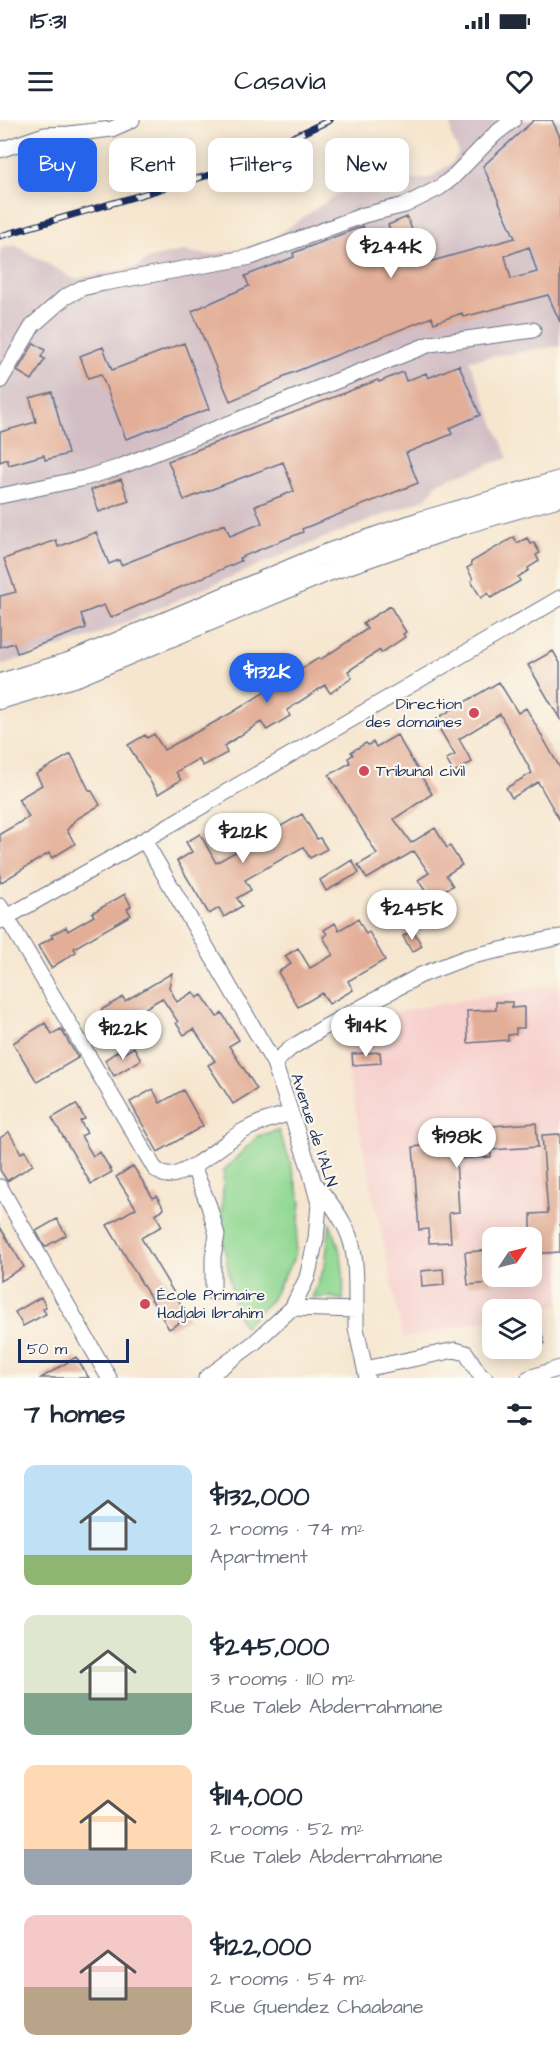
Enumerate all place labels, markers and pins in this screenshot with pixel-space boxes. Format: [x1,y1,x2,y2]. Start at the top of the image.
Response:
pin: $244K [349,228,433,279]
pin: $132K [225,653,309,704]
place label: Direction des domaines [366,693,462,733]
marker: Direction des domaines [467,706,481,720]
place label: Tribunal civil [376,760,465,782]
marker: Tribunal civil [357,764,371,778]
pin: $212K [201,813,285,864]
pin: $245K [370,890,454,941]
pin: $114K [324,1007,408,1058]
pin: $122K [81,1010,165,1061]
pin: $198K [415,1118,499,1169]
place label: École Primaire Hadjabi Ibrahim [157,1284,265,1324]
marker: École Primaire Hadjabi Ibrahim [138,1297,152,1311]

